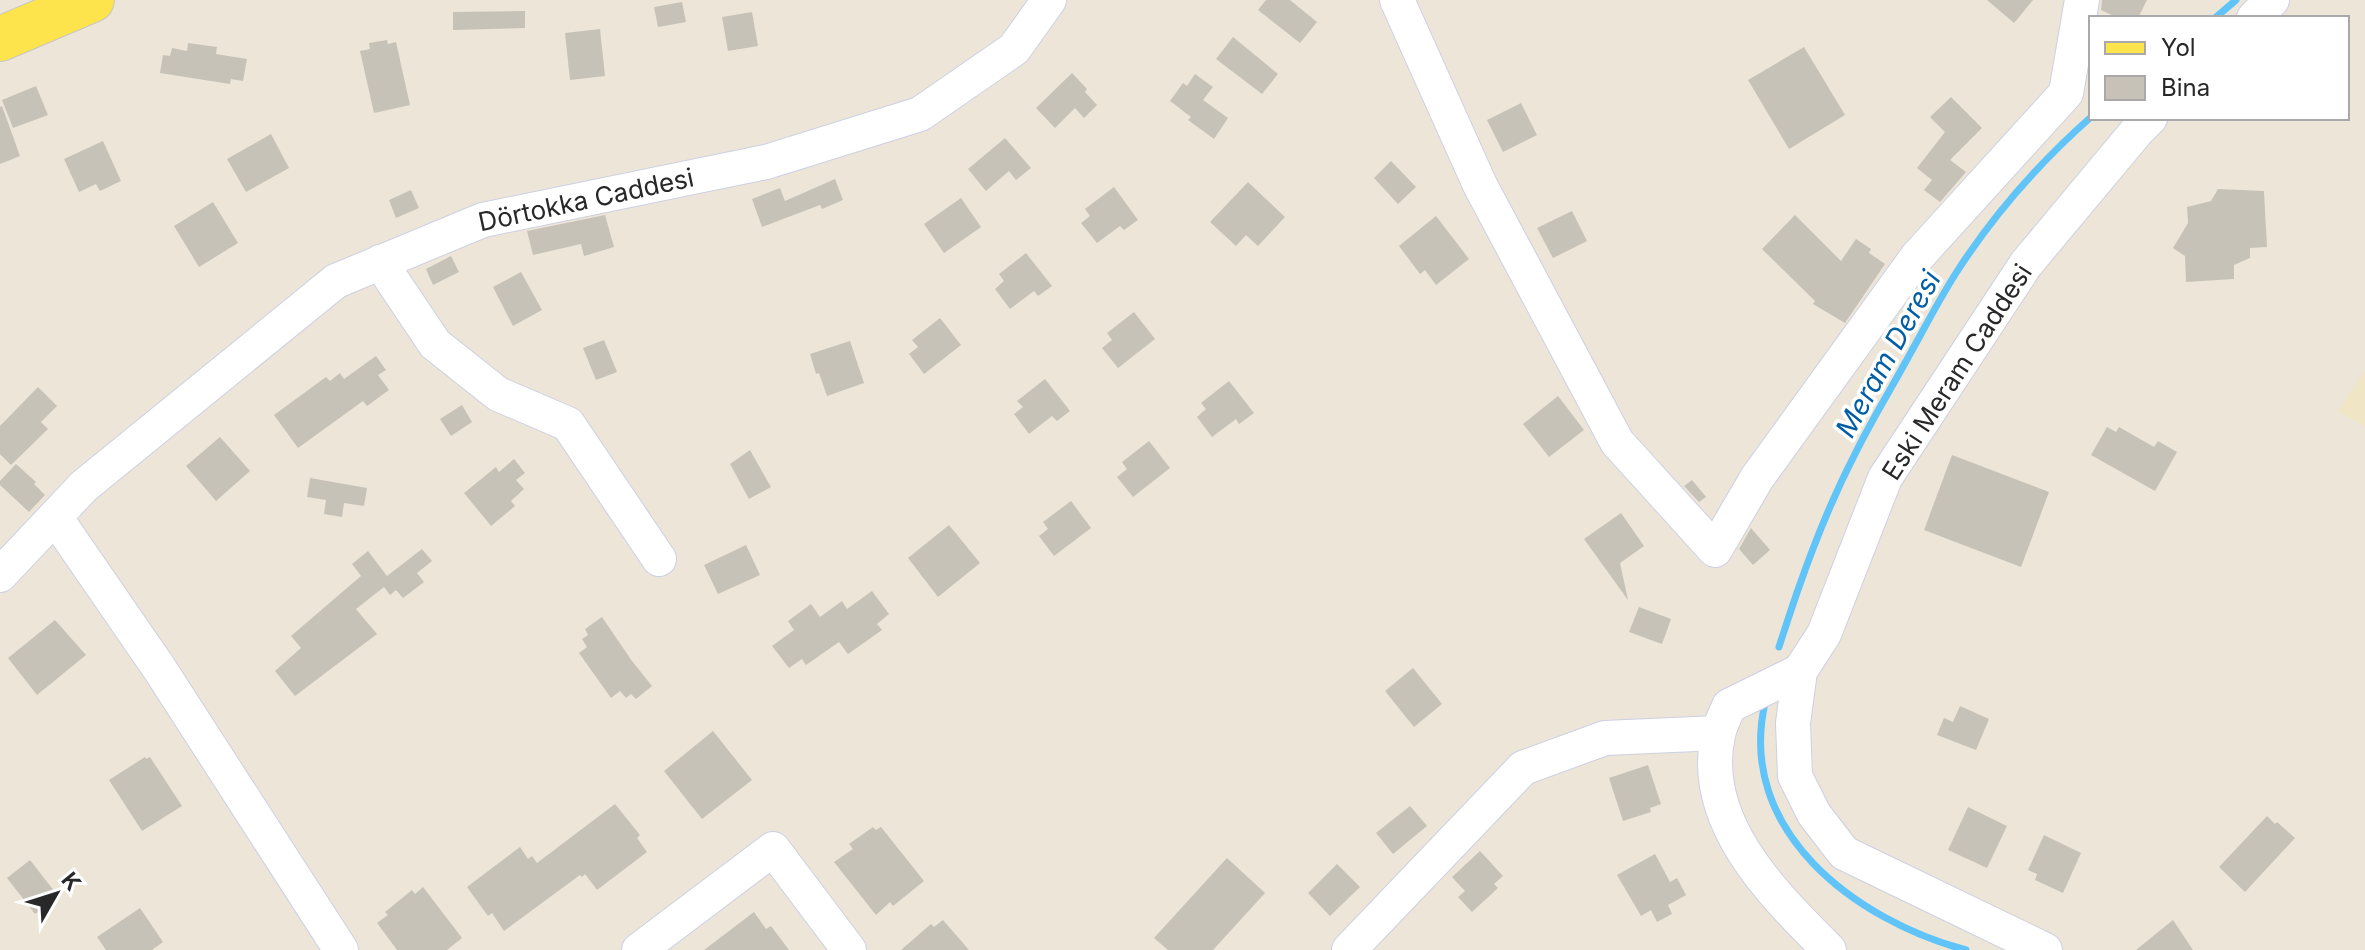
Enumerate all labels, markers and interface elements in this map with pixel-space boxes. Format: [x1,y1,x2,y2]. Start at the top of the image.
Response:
legend [2089,16,2349,120]
text: Yol [2161,33,2196,62]
text: Bina [2161,73,2210,102]
street label: Dörtokka Caddesi [475,162,696,237]
street label: Eski Meram Caddesi [1875,258,2038,485]
water label: Meram Deresi [1828,264,1948,443]
north arrow [16,854,96,934]
text: K [56,867,87,896]

